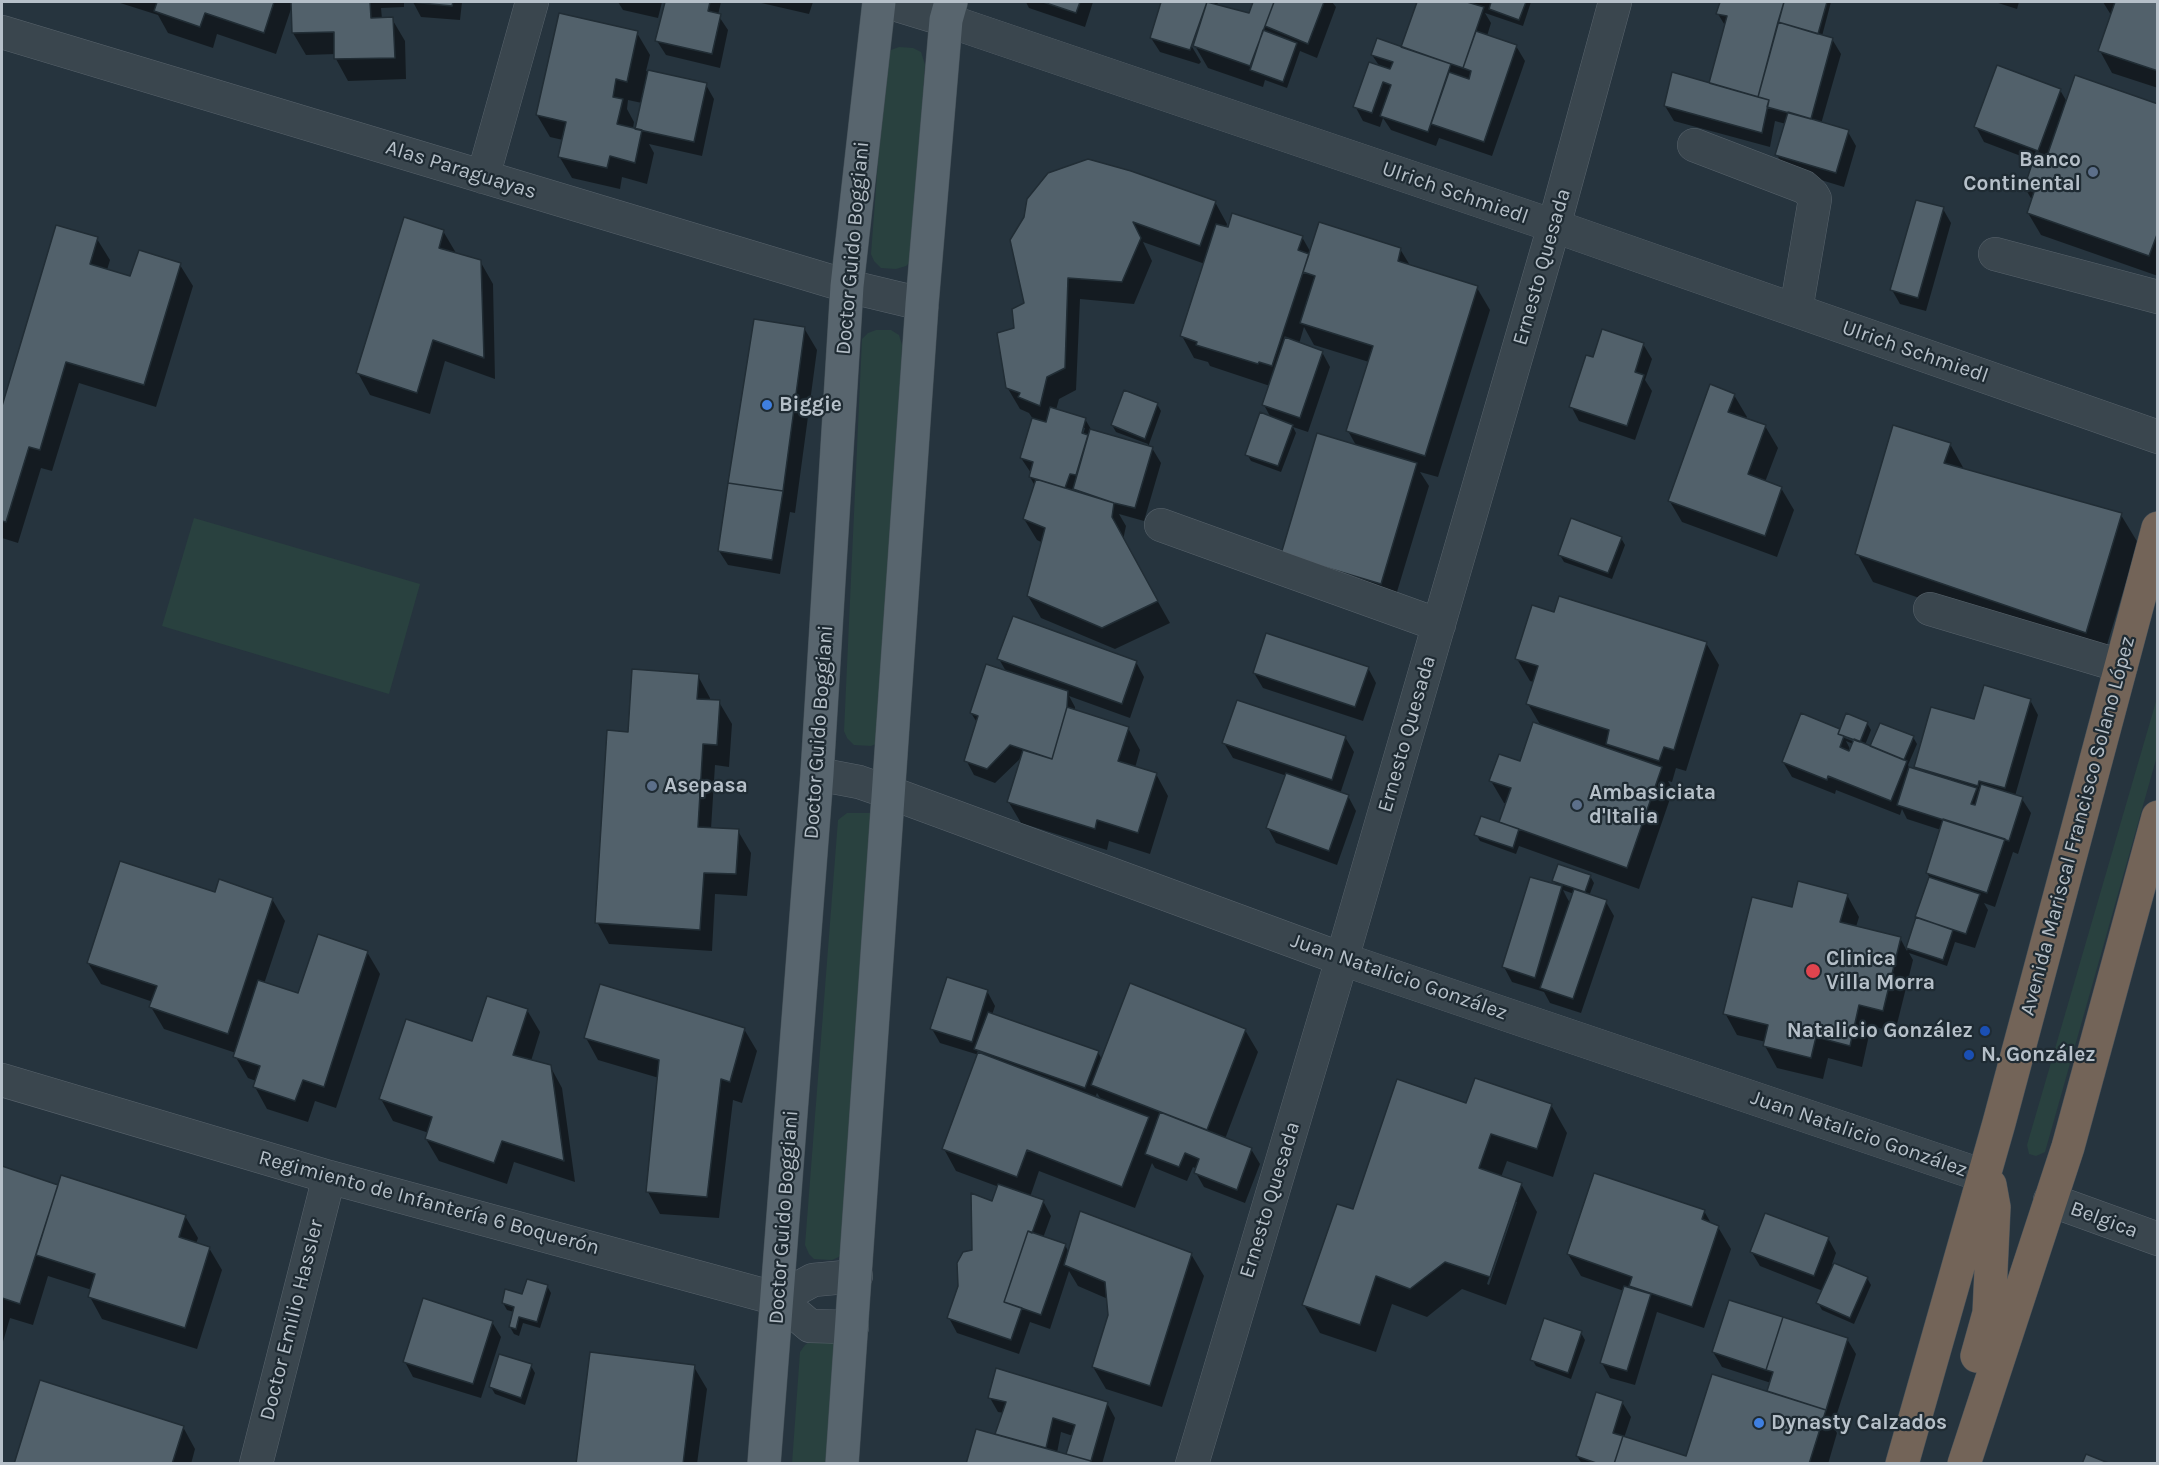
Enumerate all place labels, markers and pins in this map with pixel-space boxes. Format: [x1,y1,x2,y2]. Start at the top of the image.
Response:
place label: Banco Continental [1963,147,2081,197]
marker: Banco Continental [2086,165,2100,179]
place label: Biggie [779,392,842,418]
marker: Biggie [760,398,774,412]
place label: Asepasa [664,773,748,799]
marker: Asepasa [645,779,659,793]
place label: Ambasiciata d'Italia [1589,780,1716,830]
marker: Ambasiciata d'Italia [1570,798,1584,812]
place label: Clinica Villa Morra [1826,946,1935,996]
marker: Clinica Villa Morra [1804,962,1822,980]
place label: Natalicio González [1787,1018,1973,1044]
marker: Natalicio González [1978,1024,1992,1038]
place label: N. González [1981,1042,2096,1068]
marker: N. González [1962,1048,1976,1062]
place label: Dynasty Calzados [1771,1410,1947,1436]
marker: Dynasty Calzados [1752,1416,1766,1430]

